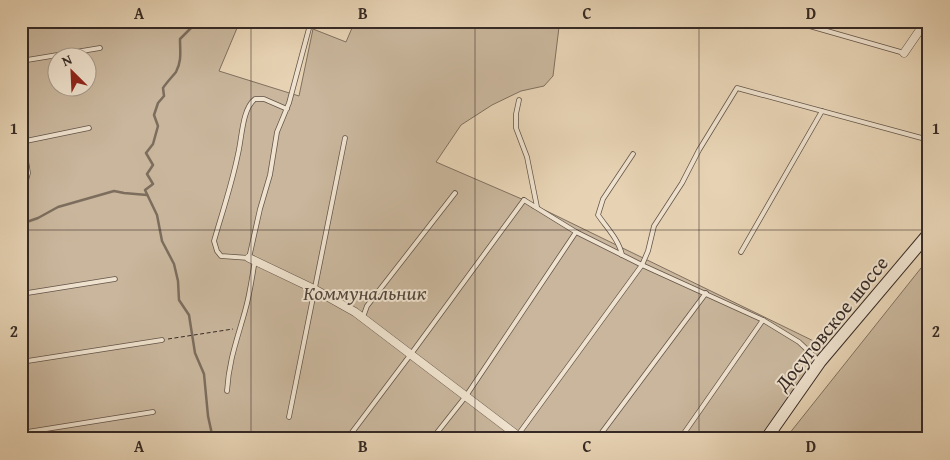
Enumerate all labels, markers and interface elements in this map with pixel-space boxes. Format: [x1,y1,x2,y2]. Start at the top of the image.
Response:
text: A [134,1,145,25]
text: B [358,1,368,25]
text: C [582,1,592,25]
text: D [806,1,816,25]
north arrow [48,48,98,98]
text: N [58,49,76,71]
text: 1 [10,116,18,140]
text: 1 [932,116,940,140]
street label: Досуговское шоссе [767,249,895,398]
park label: Коммунальник [303,278,427,307]
text: 2 [10,319,18,343]
text: 2 [932,319,940,343]
text: A [134,434,145,458]
text: B [358,434,368,458]
text: C [582,434,592,458]
text: D [806,434,816,458]

